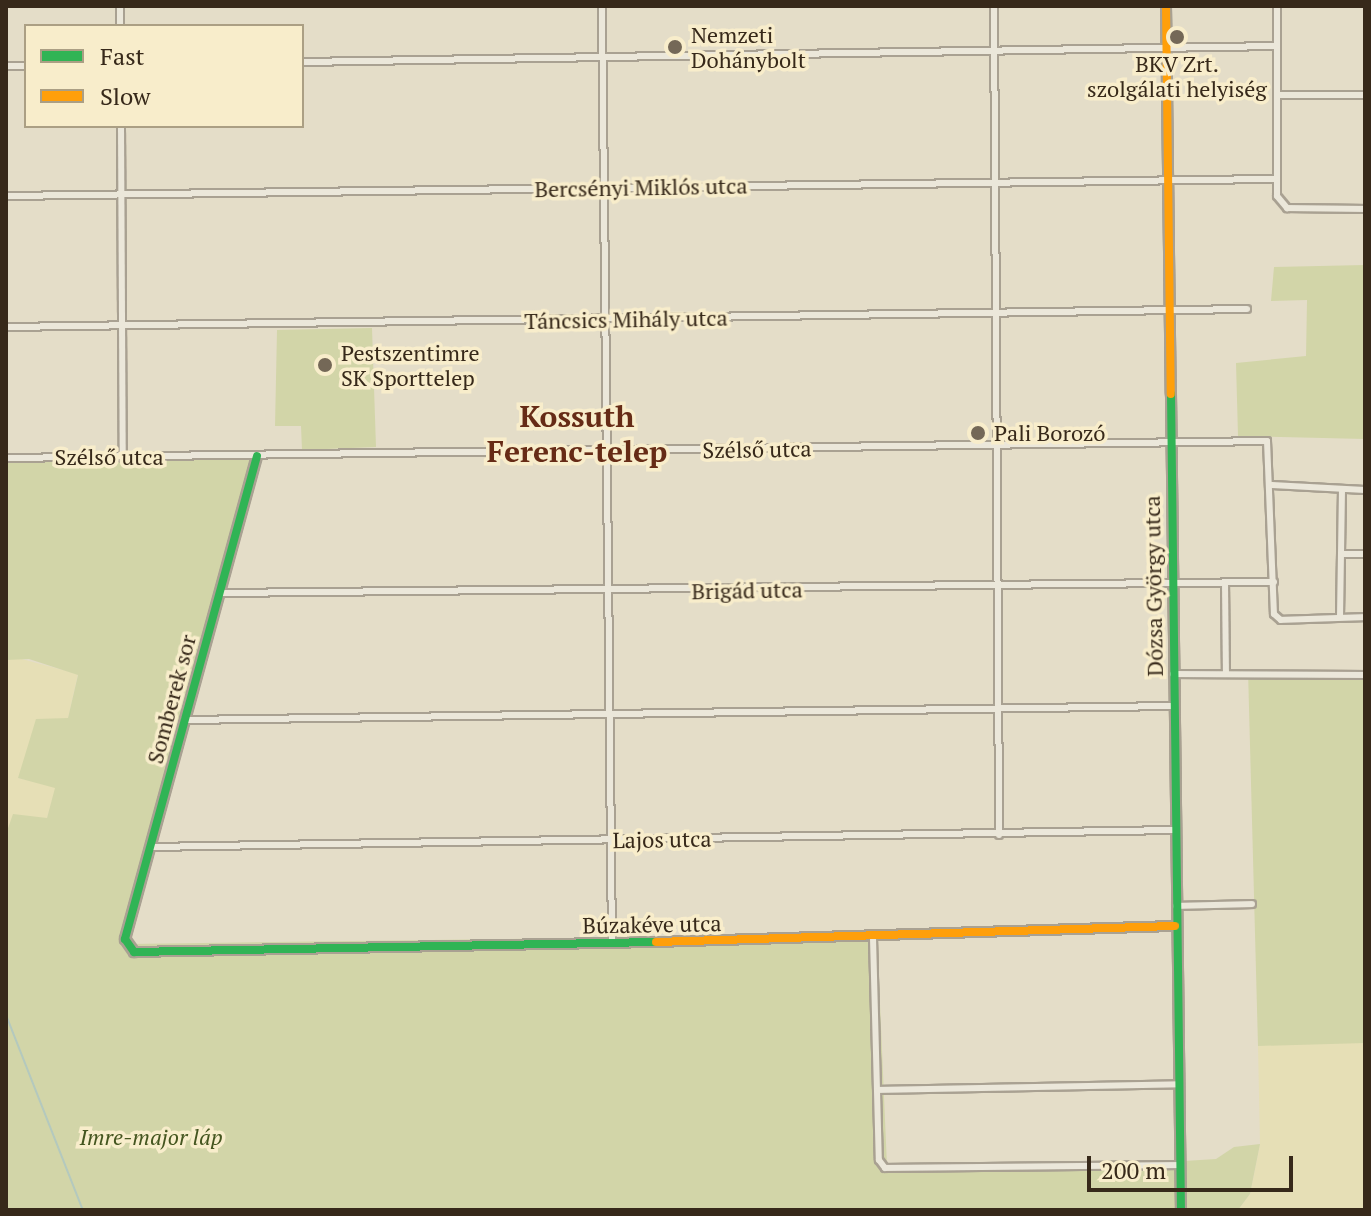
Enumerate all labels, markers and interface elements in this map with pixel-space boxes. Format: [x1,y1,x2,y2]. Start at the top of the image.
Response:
place label: Nemzeti Dohánybolt [691,21,806,72]
legend [24,24,304,128]
marker: BKV Zrt. szolgálati helyiség [1168,28,1186,46]
marker: Nemzeti Dohánybolt [666,38,684,56]
text: Fast [100,40,144,72]
place label: BKV Zrt. szolgálati helyiség [1087,50,1267,102]
text: Slow [100,80,151,112]
street label: Bercsényi Miklós utca [534,172,748,202]
street label: Táncsics Mihály utca [524,304,728,334]
place label: Pestszentimre SK Sporttelep [341,339,480,390]
marker: Pestszentimre SK Sporttelep [316,356,334,374]
district label: Kossuth Ferenc-telep [487,398,667,468]
place label: Pali Borozó [994,420,1105,446]
marker: Pali Borozó [969,424,987,442]
street label: Szélső utca [702,435,812,463]
street label: Szélső utca [54,444,164,470]
street label: Dózsa György utca [1138,495,1168,677]
street label: Brigád utca [691,576,803,604]
street label: Somberek sor [141,632,201,766]
street label: Lajos utca [612,825,712,853]
street label: Búzakéve utca [582,910,722,938]
park label: Imre-major láp [79,1124,223,1150]
scale bar [1091,1140,1297,1190]
text: 200 m [1101,1154,1166,1186]

